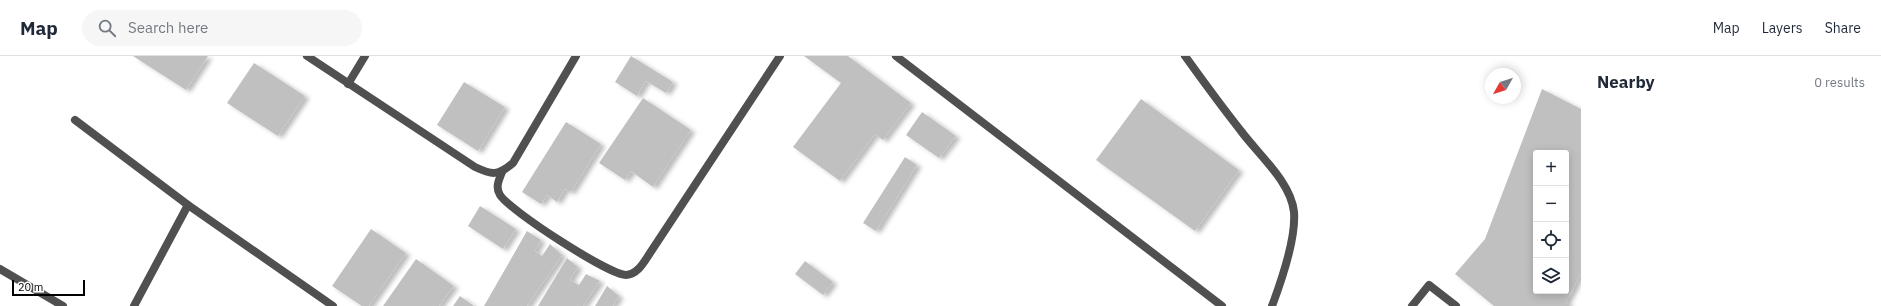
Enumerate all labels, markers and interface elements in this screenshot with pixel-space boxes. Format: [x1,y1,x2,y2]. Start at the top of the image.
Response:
search box [82,10,362,46]
text: Map [20,16,58,40]
icon: search [96,17,118,39]
text: Search here [128,18,208,37]
text: Map [1713,19,1740,37]
text: Layers [1762,19,1803,37]
text: Share [1825,19,1861,37]
north arrow [1485,68,1521,104]
text: Nearby [1597,71,1655,93]
text: 0 results [1814,74,1865,91]
map controls [1533,150,1569,294]
button: + [1533,150,1569,186]
button: − [1533,186,1569,222]
button: locate [1533,222,1569,258]
button: layers [1533,258,1569,294]
scale bar [12,278,85,297]
text: 20 m [18,280,43,294]

